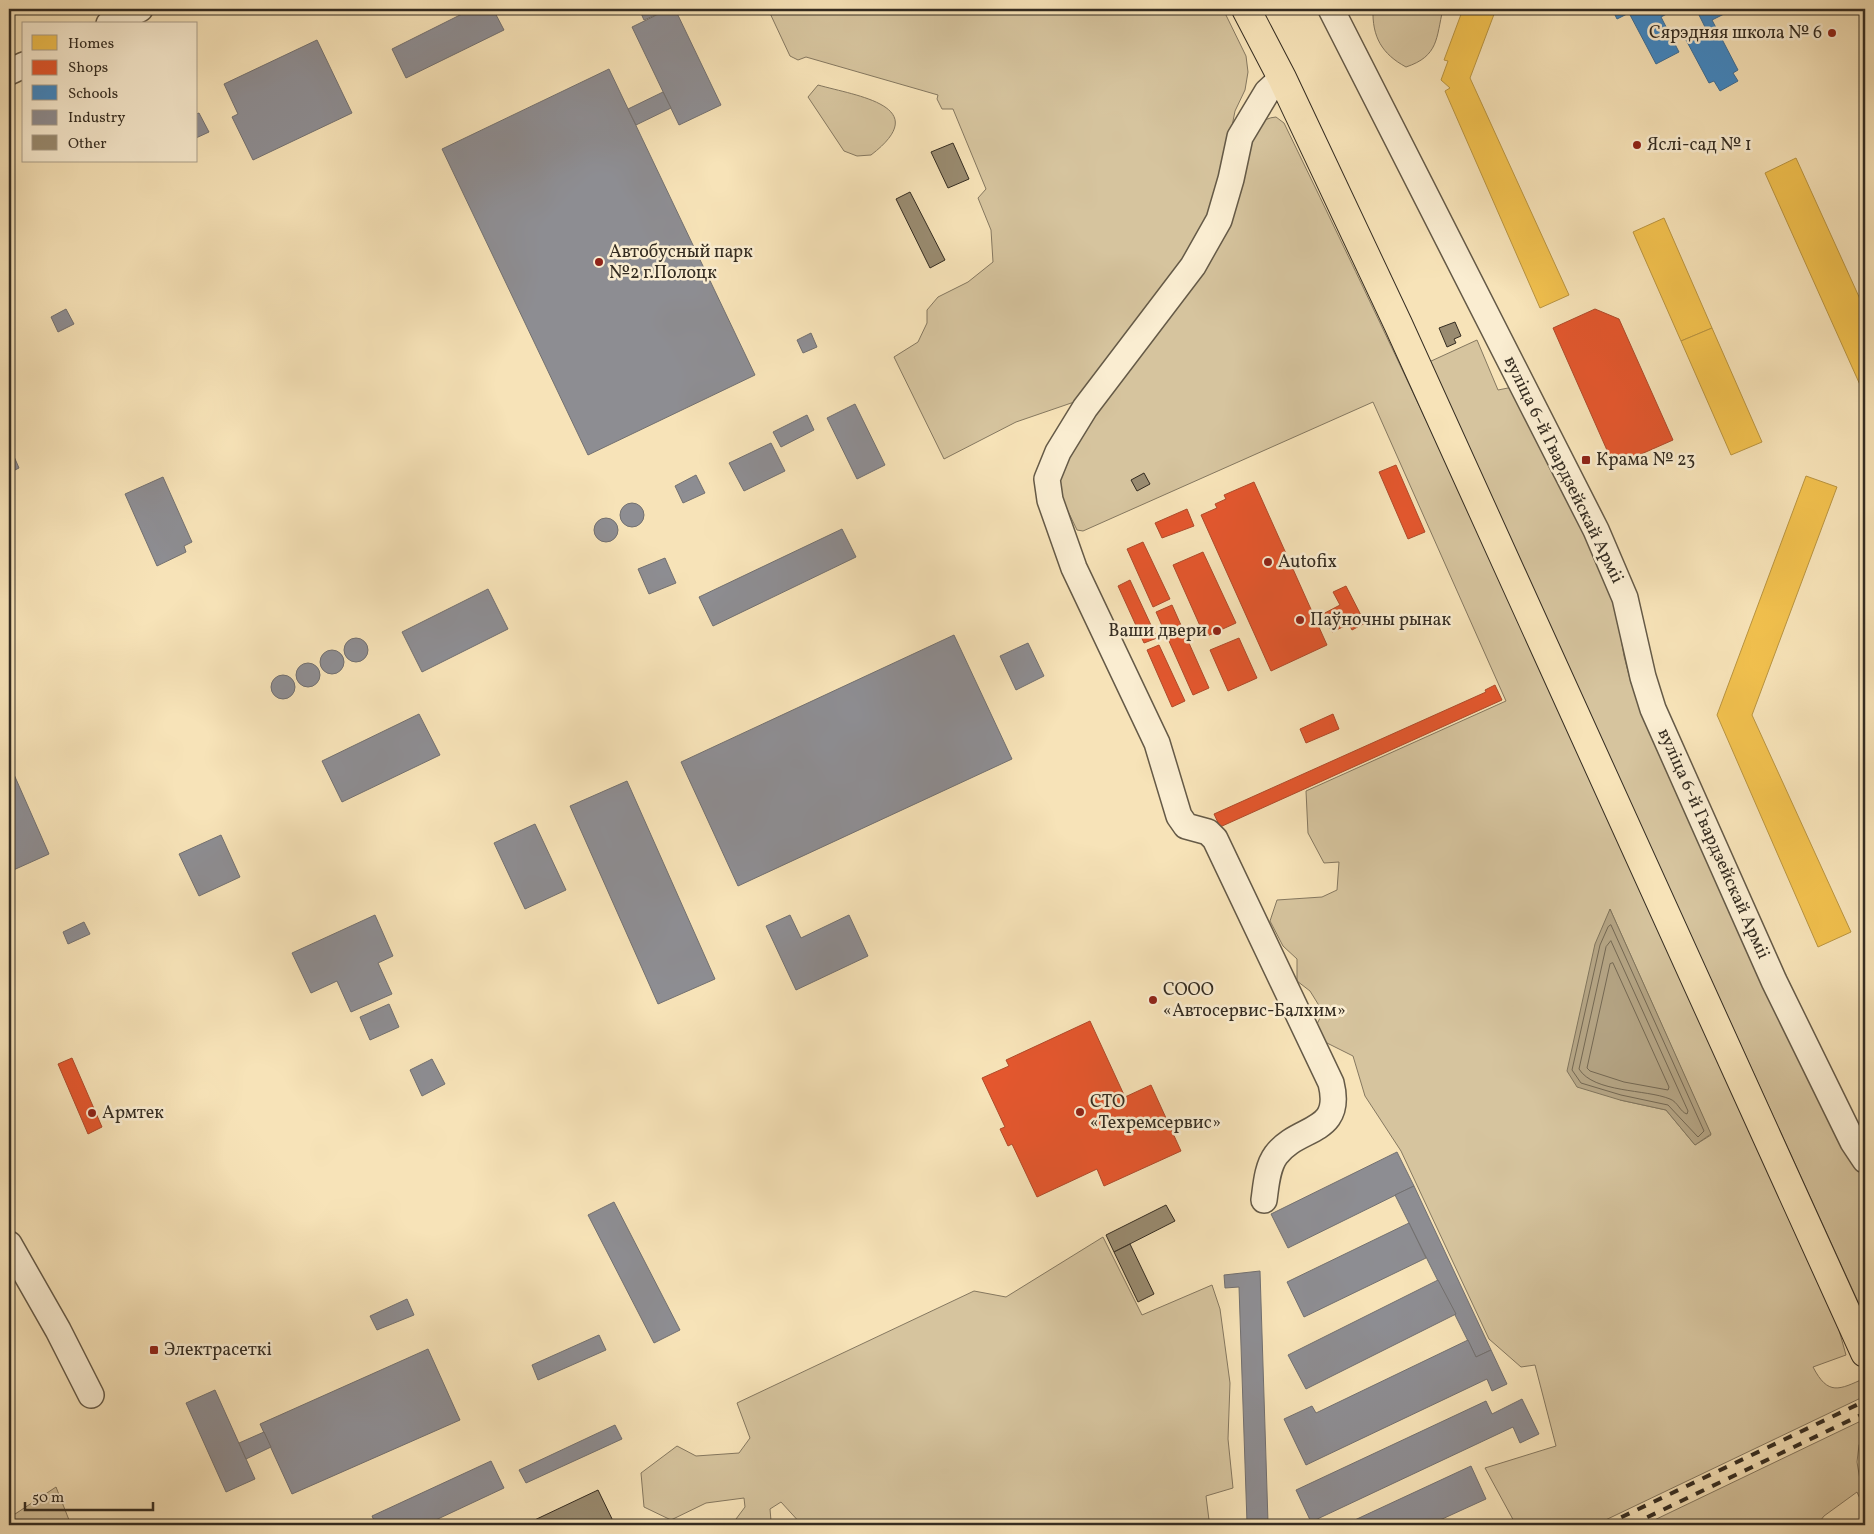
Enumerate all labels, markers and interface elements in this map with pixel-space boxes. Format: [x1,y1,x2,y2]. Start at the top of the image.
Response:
place label: Сярэдняя школа № 6 [1649,21,1822,46]
legend [22,22,198,162]
marker: Сярэдняя школа № 6 [1826,27,1838,39]
text: Homes [68,34,114,55]
text: Shops [68,58,108,79]
text: Schools [68,84,118,105]
text: Industry [68,108,125,129]
place label: Яслі-сад № 1 [1647,133,1752,158]
text: Other [68,134,107,155]
marker: Яслі-сад № 1 [1631,139,1643,151]
place label: Автобусный парк №2 г.Полоцк [609,240,753,286]
marker: Автобусный парк №2 г.Полоцк [593,256,605,268]
street label: вуліца 6-й Гвардзейскай Арміі [1497,352,1629,588]
place label: Крама № 23 [1596,448,1695,473]
marker: Крама № 23 [1580,454,1592,466]
place label: Autofix [1278,550,1337,575]
marker: Autofix [1262,556,1274,568]
place label: Паўночны рынак [1310,608,1452,633]
marker: Паўночны рынак [1294,614,1306,626]
place label: Ваши двери [1108,619,1207,644]
marker: Ваши двери [1211,625,1223,637]
street label: вуліца 6-й Гвардзейскай Арміі [1651,725,1775,963]
place label: СООО «Автосервис-Балхим» [1163,978,1346,1024]
marker: СООО «Автосервис-Балхим» [1147,994,1159,1006]
place label: СТО «Техремсервис» [1090,1090,1221,1136]
place label: Армтек [102,1101,164,1126]
marker: СТО «Техремсервис» [1074,1106,1086,1118]
marker: Армтек [86,1107,98,1119]
place label: Электрасеткі [164,1338,272,1363]
marker: Электрасеткі [148,1344,160,1356]
scale bar [25,1479,152,1511]
text: 50 m [32,1488,64,1509]

